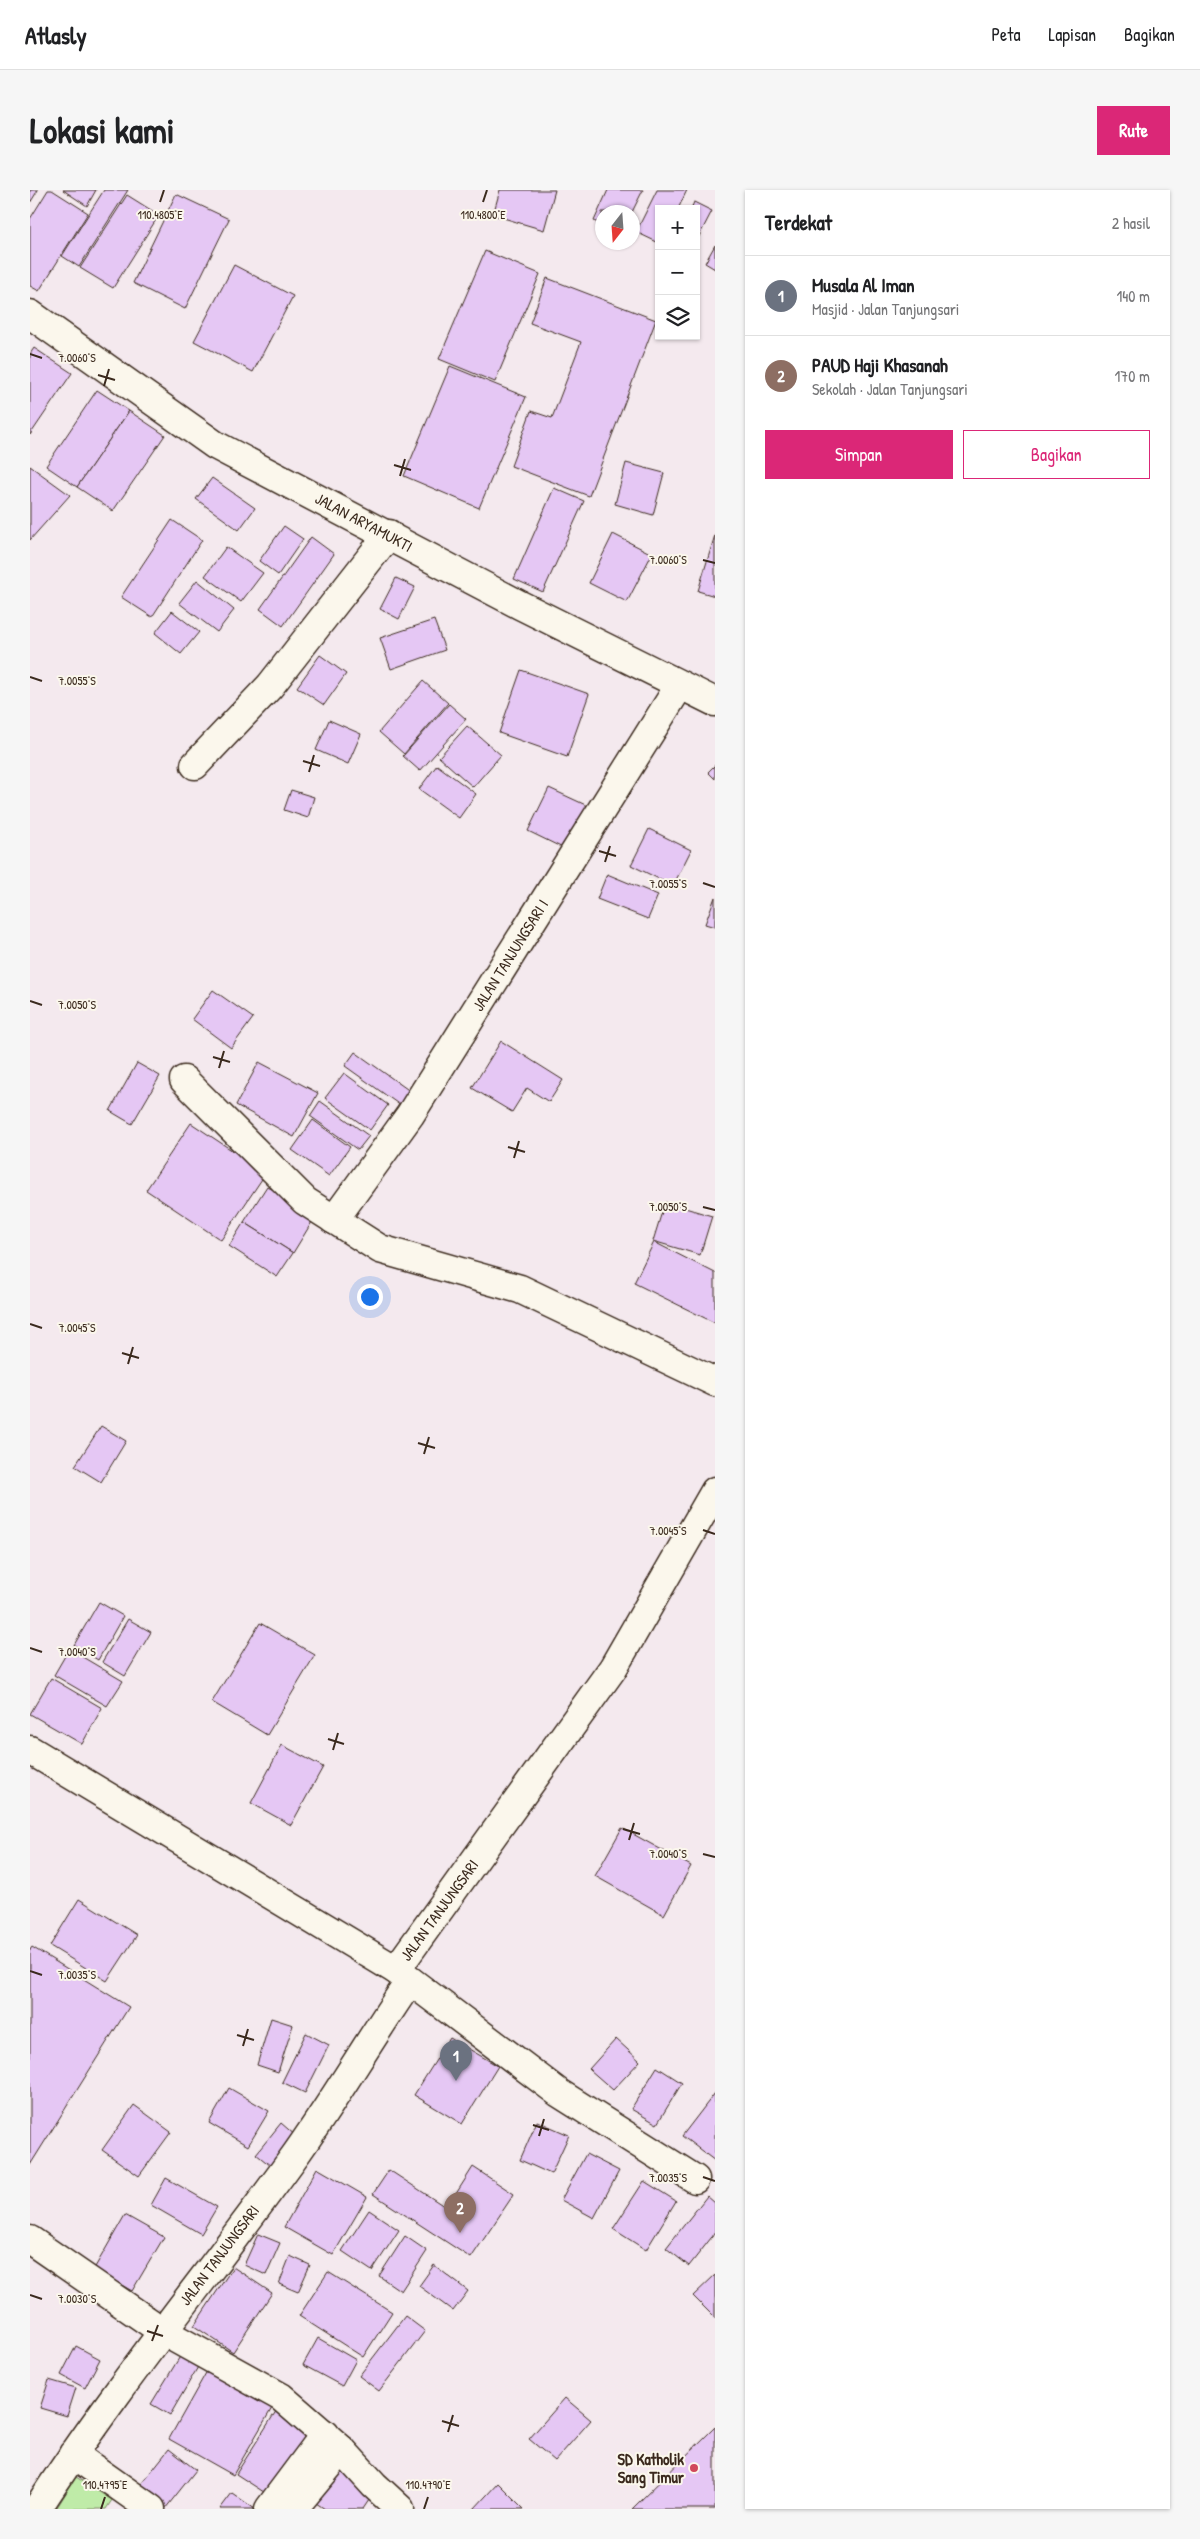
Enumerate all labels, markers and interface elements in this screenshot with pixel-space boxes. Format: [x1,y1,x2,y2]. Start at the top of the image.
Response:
text: Atlasly [25,19,87,51]
text: Peta [991,22,1020,47]
text: Lapisan [1048,22,1096,47]
text: Bagikan [1124,22,1175,47]
button: Rute [1097,106,1170,155]
text: Lokasi kami [30,107,175,154]
north arrow [595,205,640,250]
map controls [655,205,700,340]
button: + [655,205,700,250]
text: 110.4805°E [138,206,183,223]
text: 110.4800°E [460,206,506,223]
text: Terdekat [765,208,832,237]
text: 2 hasil [1112,212,1150,234]
button: − [655,250,700,295]
text: Musala Al Iman [812,272,915,298]
text: 1 [778,285,784,307]
text: 140 m [1116,285,1150,307]
button: layers [655,295,700,340]
text: Masjid · Jalan Tanjungsari [812,298,959,320]
text: 7.0060°S [58,349,96,366]
text: PAUD Haji Khasanah [812,352,948,378]
text: 2 [777,365,785,387]
text: 170 m [1115,365,1150,387]
text: Sekolah · Jalan Tanjungsari [812,378,968,400]
button: Simpan [765,430,953,479]
button: Bagikan [963,430,1150,479]
street label: JALAN ARYAMUKTI [311,487,417,557]
text: 7.0060°S [649,551,687,568]
text: 7.0055°S [58,672,96,689]
text: 7.0055°S [649,875,687,892]
street label: JALAN TANJUNGSARI I [467,895,553,1015]
text: 7.0050°S [58,996,96,1013]
text: 7.0050°S [649,1198,687,1215]
your location [357,1284,383,1310]
text: 7.0045°S [58,1319,96,1336]
text: 7.0045°S [649,1522,687,1539]
text: 7.0040°S [58,1643,96,1660]
text: 7.0040°S [649,1845,687,1862]
street label: JALAN TANJUNGSARI [395,1855,483,1965]
text: 7.0035°S [58,1966,96,1983]
pin: 1 [440,2040,472,2081]
text: 7.0035°S [649,2169,687,2186]
pin: 2 [444,2192,476,2233]
street label: JALAN TANJUNGSARI [174,2200,264,2310]
text: 7.0030°S [58,2290,97,2307]
place label: SD Katholik Sang Timur [618,2448,685,2489]
marker: SD Katholik Sang Timur [688,2462,700,2474]
text: 110.4795°E [83,2476,128,2493]
text: 110.4790°E [406,2476,451,2493]

